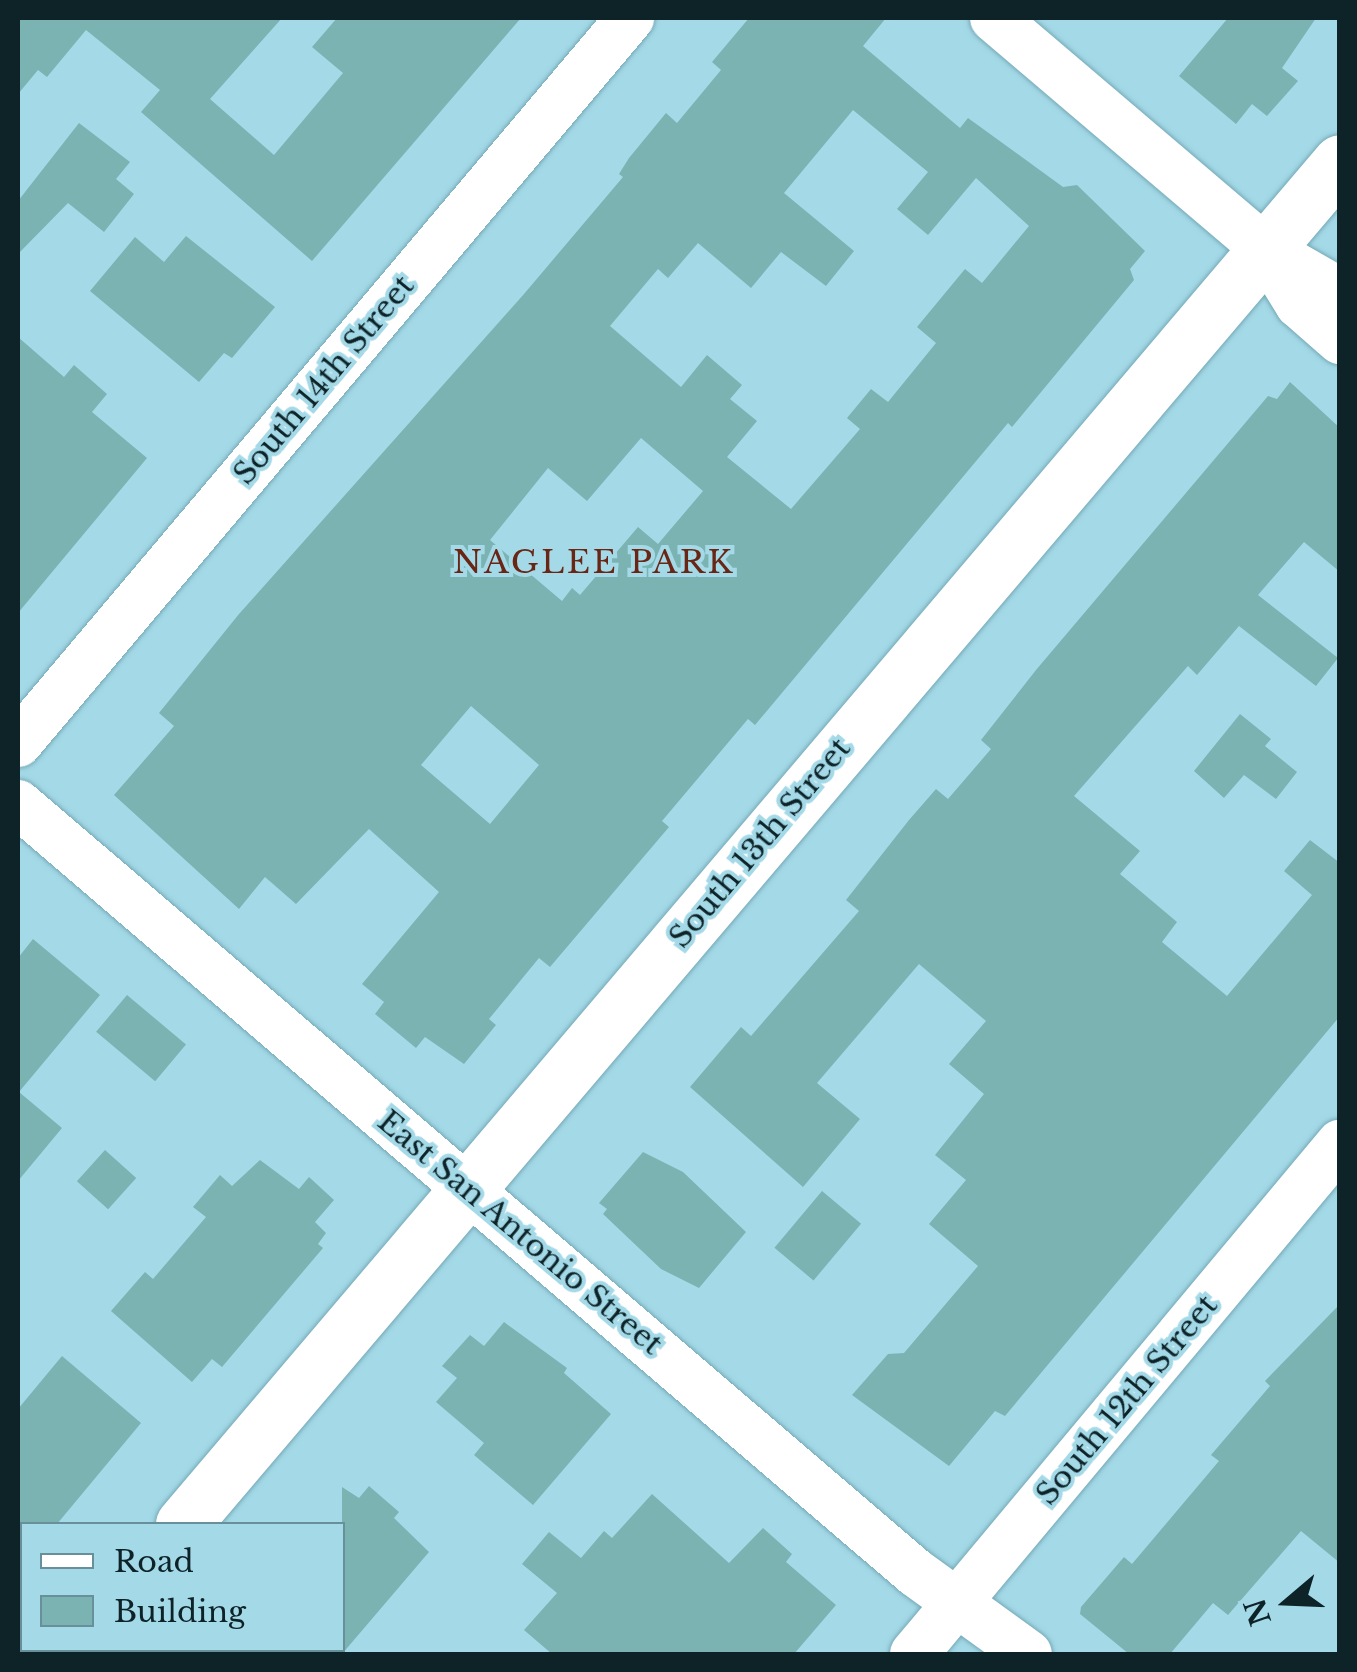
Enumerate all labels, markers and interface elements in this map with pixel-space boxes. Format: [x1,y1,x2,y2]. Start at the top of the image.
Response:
street label: South 14th Street [226,268,422,492]
district label: NAGLEE PARK [453,543,735,581]
street label: South 13th Street [662,731,858,955]
street label: East San Antonio Street [370,1103,670,1363]
street label: South 12th Street [1029,1288,1225,1512]
legend [20,1522,345,1652]
text: Road [114,1543,194,1580]
north arrow [1237,1552,1337,1652]
text: Building [114,1593,246,1630]
text: N [1237,1594,1279,1630]

